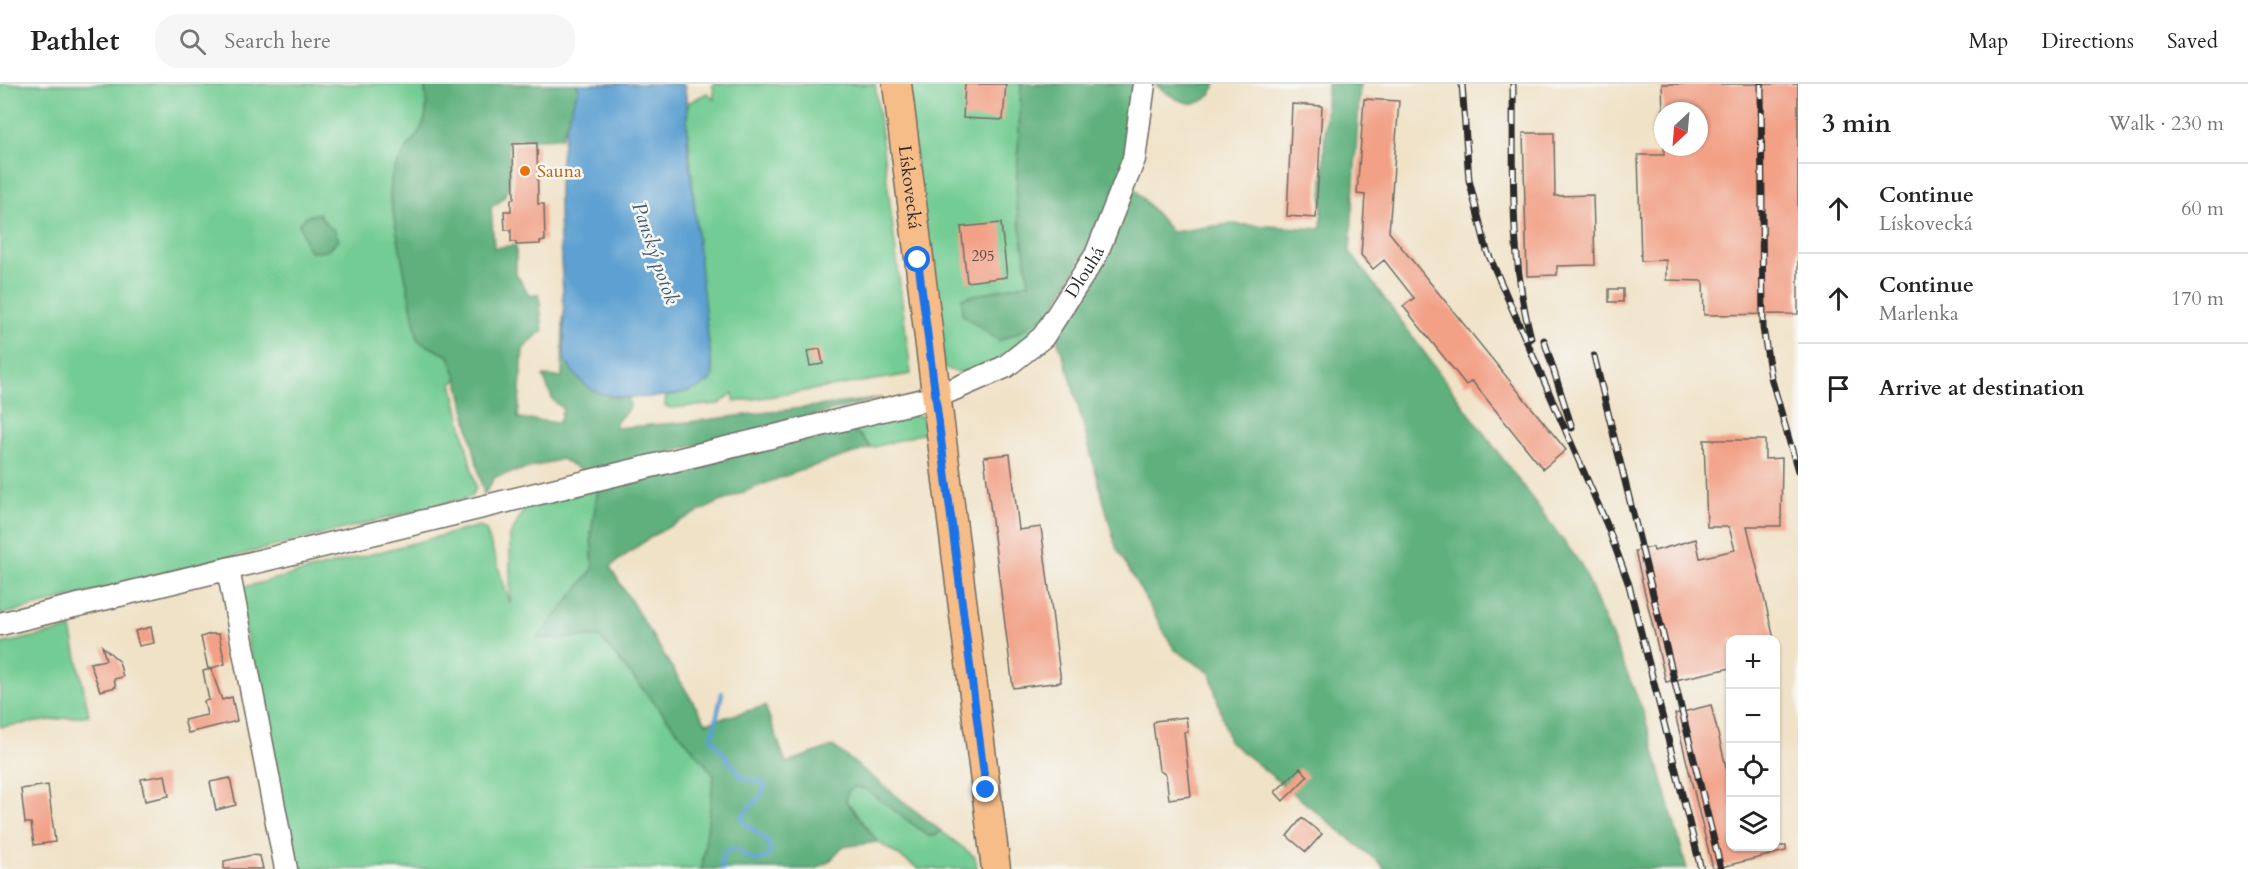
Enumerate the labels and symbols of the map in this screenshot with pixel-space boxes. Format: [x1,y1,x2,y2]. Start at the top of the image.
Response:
north arrow [1654,102,1708,156]
street label: Lískovecká [892,144,927,231]
place label: Sauna [537,159,582,184]
marker: Sauna [518,164,532,178]
water label: Panský potok [625,198,686,308]
street label: Dlouhá [1059,243,1111,303]
route start [904,246,930,272]
house number: 295 [971,246,995,266]
route end [972,776,998,802]

